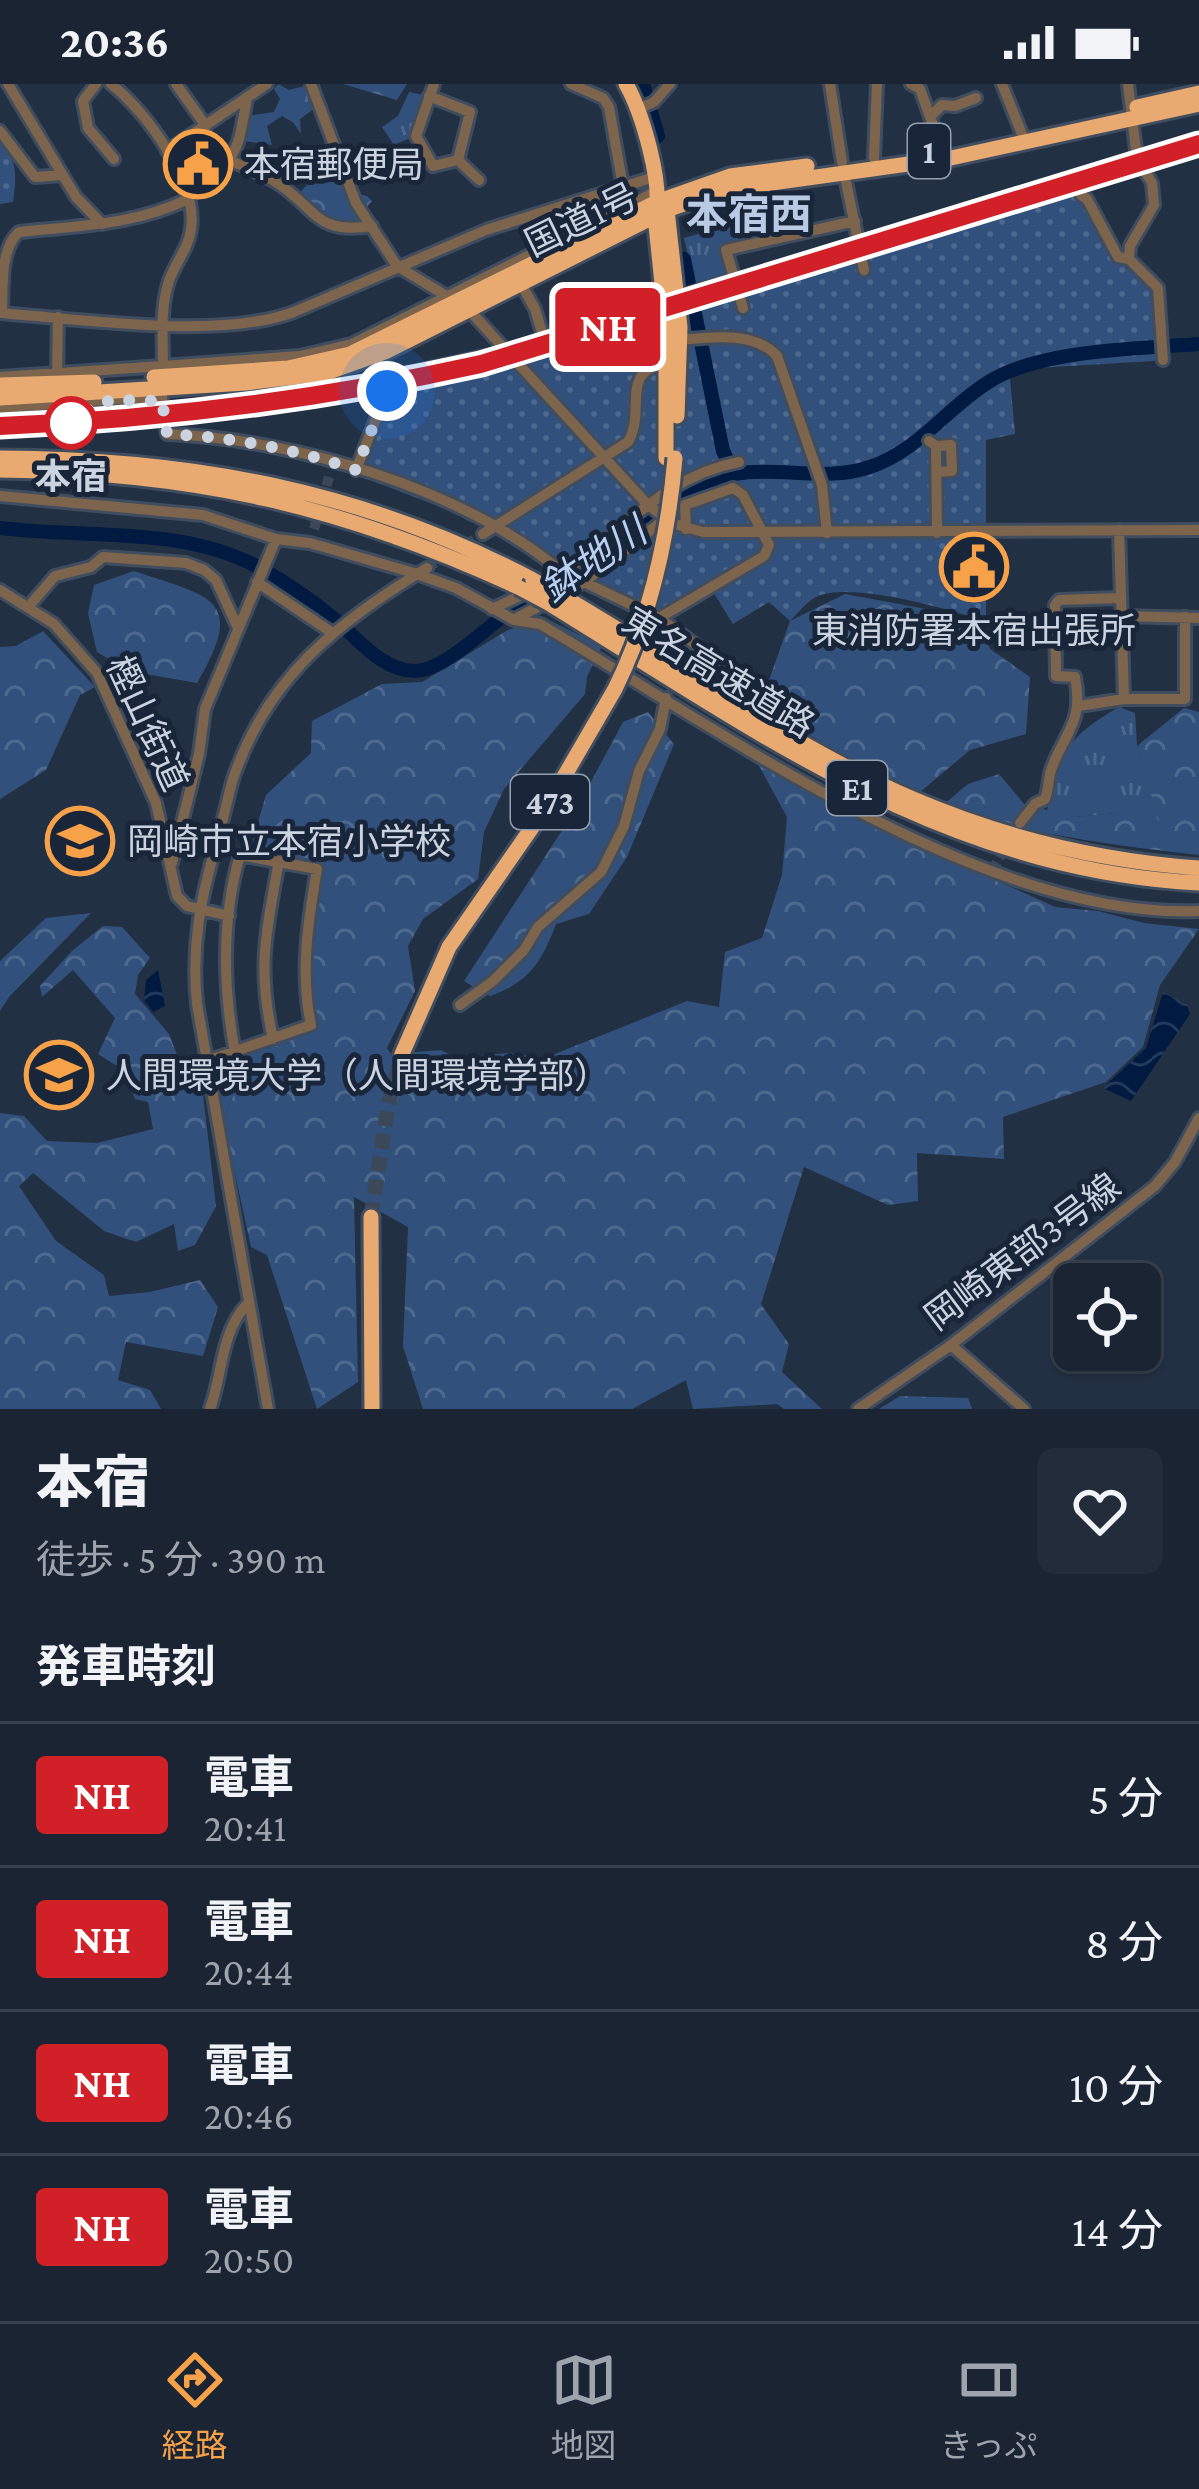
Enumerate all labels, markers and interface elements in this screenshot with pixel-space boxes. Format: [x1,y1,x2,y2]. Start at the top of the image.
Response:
text: 20:36 [60,17,169,67]
road number: 1 [908,124,950,178]
public building icon: 本宿郵便局 [163,129,233,199]
place label: 本宿郵便局 [244,145,424,185]
street label: 国道1号 [519,176,644,264]
district label: 本宿西 [686,191,812,238]
line badge: NH [554,288,662,366]
text: NH [579,303,637,350]
your location [357,361,417,421]
marker: 本宿 [46,398,96,448]
place label: 本宿 [35,457,107,497]
water label: 鉢地川 [533,507,657,610]
public building icon: 東消防署本宿出張所 [939,532,1009,602]
street label: 東名高速道路 [616,600,821,746]
place label: 東消防署本宿出張所 [812,611,1136,651]
street label: 樫山街道 [99,650,196,797]
road number: E1 [827,761,887,815]
road number: 473 [511,775,589,829]
school or university icon: 岡崎市立本宿小学校 [45,806,115,876]
place label: 岡崎市立本宿小学校 [127,822,451,862]
school or university icon: 人間環境大学（人間環境学部） [24,1040,94,1110]
place label: 人間環境大学（人間環境学部） [106,1056,610,1096]
street label: 岡崎東部3号線 [917,1166,1128,1338]
map controls [1053,1263,1161,1371]
button: locate [1053,1263,1161,1371]
button: heart [1037,1448,1163,1574]
text: 本宿 [36,1451,150,1514]
text: 徒歩 · 5 分 · 390 m [36,1538,326,1581]
text: 発車時刻 [36,1642,216,1692]
text: 電車 [204,1753,294,1803]
text: NH [73,1771,131,1818]
text: 5 分 [1088,1774,1163,1824]
text: 20:41 [204,1806,286,1849]
text: 電車 [204,1897,294,1947]
text: NH [73,1915,131,1962]
text: 8 分 [1085,1918,1163,1968]
text: 20:44 [204,1950,293,1993]
text: 電車 [204,2041,294,2091]
text: NH [73,2059,131,2106]
text: 10 分 [1069,2062,1163,2112]
text: 20:46 [204,2094,293,2137]
text: 電車 [204,2185,294,2235]
text: NH [73,2203,131,2250]
text: 14 分 [1072,2206,1163,2256]
text: 20:50 [204,2238,294,2281]
tab: 経路 [162,2347,228,2467]
tab: 地図 [551,2347,617,2467]
tab: きっぷ [940,2347,1037,2467]

